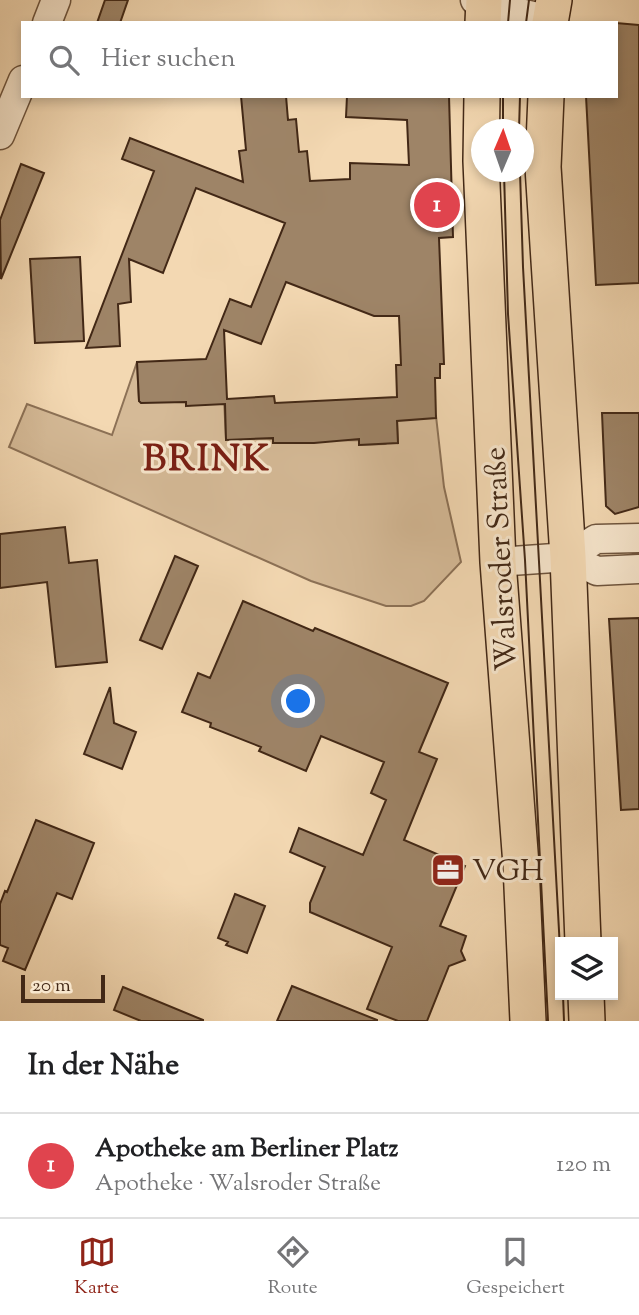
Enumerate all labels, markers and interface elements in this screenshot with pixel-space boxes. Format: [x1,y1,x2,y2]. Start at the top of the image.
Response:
search box [21,21,618,98]
icon: search [45,41,83,79]
text: Hier suchen [101,41,236,78]
north arrow [471,119,534,182]
pin: 1 [414,179,460,231]
district label: BRINK [143,434,271,488]
street label: Walsroder Straße [475,446,530,672]
your location [281,684,315,718]
office icon: VGH [429,851,467,889]
place label: VGH [472,851,544,894]
map controls [555,937,618,1000]
button: layers [555,937,618,1000]
scale bar [21,972,105,1004]
text: 20 m [32,973,71,1000]
text: In der Nähe [28,1045,179,1088]
text: Apotheke am Berliner Platz [95,1131,398,1168]
text: 1 [47,1149,55,1182]
text: 120 m [556,1149,611,1182]
text: Apotheke · Walsroder Straße [95,1168,381,1201]
tab: Karte [74,1233,119,1302]
tab: Route [268,1233,318,1302]
tab: Gespeichert [466,1233,565,1302]

